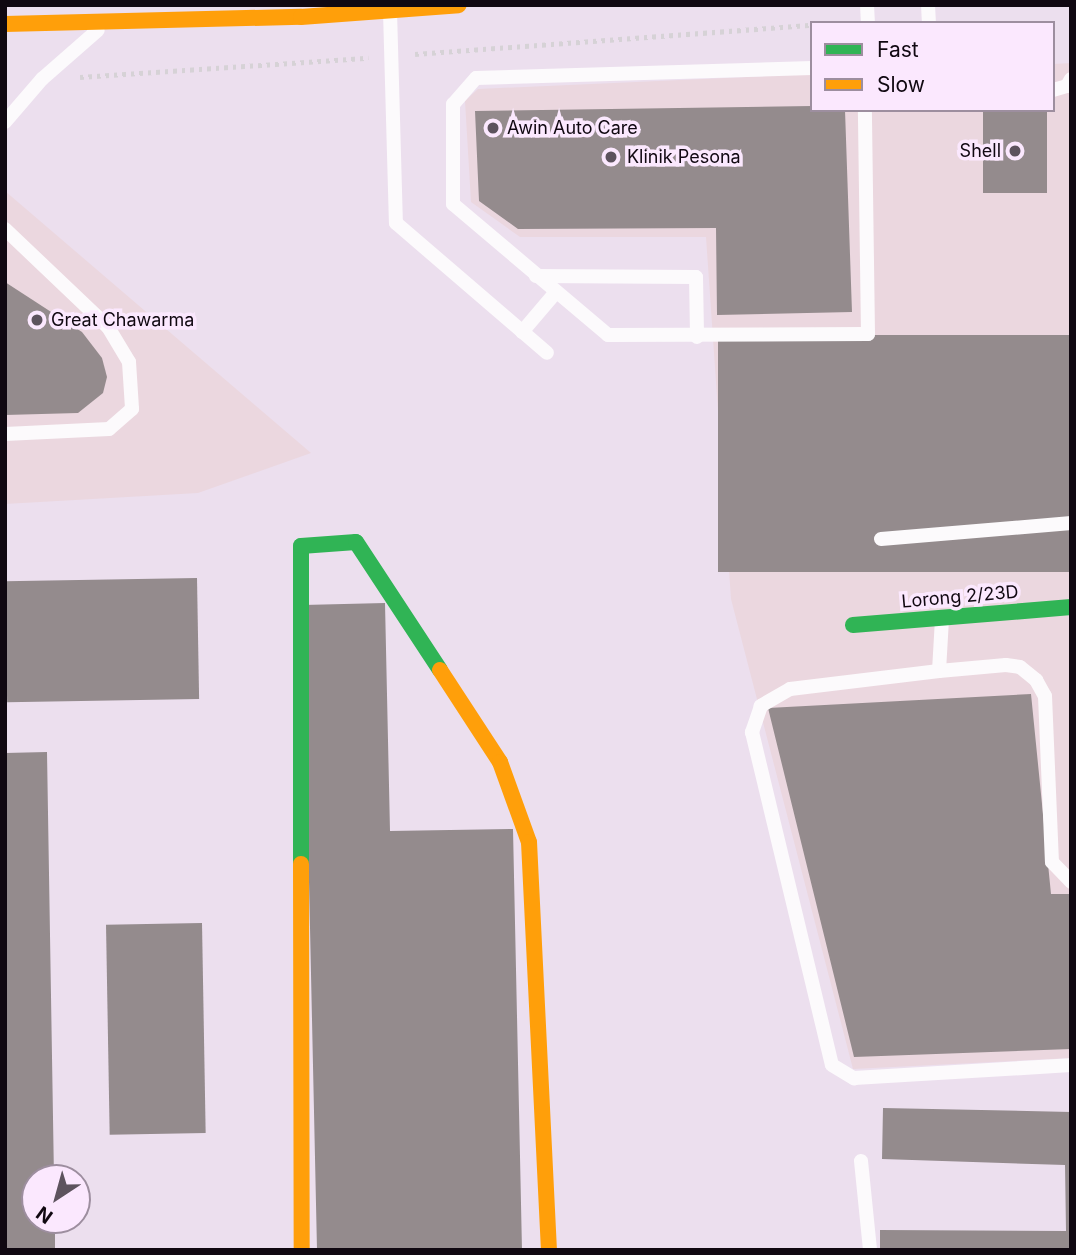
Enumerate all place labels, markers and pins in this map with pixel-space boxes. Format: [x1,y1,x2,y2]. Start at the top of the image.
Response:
place label: Awin Auto Care [507,117,638,139]
marker: Awin Auto Care [485,120,501,136]
place label: Shell [960,140,1001,162]
marker: Shell [1007,143,1023,159]
place label: Klinik Pesona [627,146,741,168]
marker: Klinik Pesona [601,147,621,167]
place label: Great Chawarma [51,309,194,331]
marker: Great Chawarma [29,312,45,328]

